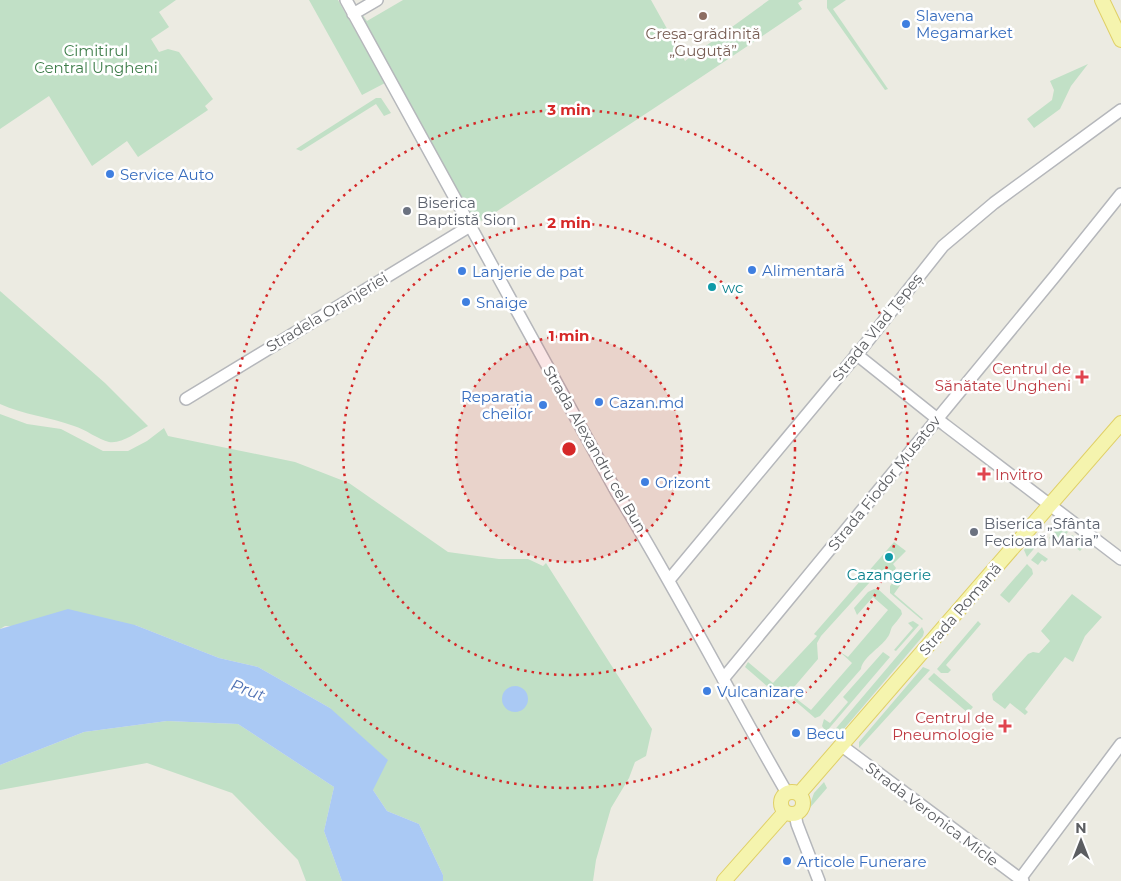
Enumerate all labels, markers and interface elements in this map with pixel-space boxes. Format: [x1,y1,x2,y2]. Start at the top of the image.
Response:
place label: Slavena Megamarket [916,6,1013,42]
marker: Creșa-grădiniță „Guguță” [697,10,709,22]
marker: Slavena Megamarket [900,18,912,30]
place label: Creșa-grădiniță „Guguță” [646,24,761,61]
park label: Cimitirul Central Ungheni [34,41,158,77]
text: 3 min [546,100,591,119]
place label: Service Auto [120,165,214,184]
marker: Service Auto [104,168,116,180]
place label: Biserica Baptistă Sion [417,193,516,229]
marker: Biserica Baptistă Sion [401,205,413,217]
text: 2 min [547,213,591,232]
place label: Alimentară [762,261,845,280]
place label: Lanjerie de pat [472,262,584,281]
marker: Alimentară [746,264,758,276]
marker: Lanjerie de pat [456,265,468,277]
street label: Stradela Oranjeriei [263,268,391,356]
street label: Strada Vlad Ţepeș [828,269,927,385]
place label: wc [722,278,743,297]
marker: wc [706,281,718,293]
place label: Snaige [476,293,528,312]
marker: Snaige [460,296,472,308]
text: 1 min [549,326,589,345]
place label: Centrul de Sănătate Ungheni [935,359,1071,395]
street label: Strada Alexandru cel Bun [539,362,651,536]
marker: Centrul de Sănătate Ungheni [1075,370,1089,384]
place label: Reparația cheilor [461,387,533,423]
place label: Cazan.md [609,393,684,412]
marker: Cazan.md [593,396,605,408]
marker: Reparația cheilor [537,399,549,411]
street label: Strada Fiodor Musatov [824,411,945,555]
centre of rings [560,440,578,458]
place label: Invitro [995,465,1043,484]
marker: Invitro [977,467,991,481]
place label: Orizont [655,473,711,492]
marker: Orizont [639,476,651,488]
place label: Biserica „Sfânta Fecioară Maria” [984,514,1101,550]
marker: Biserica „Sfânta Fecioară Maria” [968,526,980,538]
marker: Cazangerie [883,551,895,563]
street label: Strada Romană [915,559,1005,659]
place label: Cazangerie [847,565,931,584]
water label: Prut [228,675,268,705]
place label: Vulcanizare [717,682,804,701]
marker: Vulcanizare [701,685,713,697]
place label: Centrul de Pneumologie [892,708,994,744]
marker: Centrul de Pneumologie [998,719,1012,733]
place label: Becu [806,724,845,743]
marker: Becu [790,727,802,739]
street label: Strada Veronica Micle [862,758,1002,870]
north arrow [1056,816,1106,866]
text: N [1075,819,1087,837]
place label: Articole Funerare [797,852,927,871]
marker: Articole Funerare [781,855,793,867]

